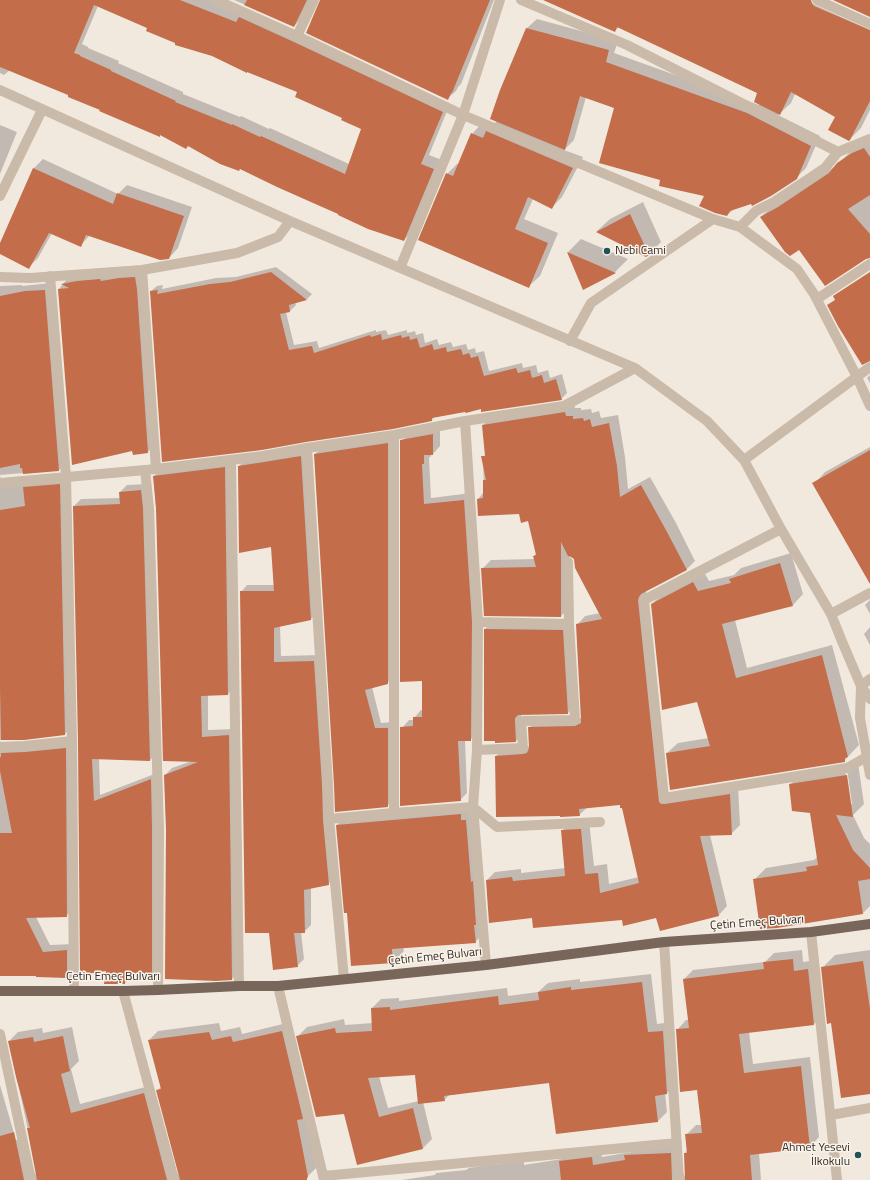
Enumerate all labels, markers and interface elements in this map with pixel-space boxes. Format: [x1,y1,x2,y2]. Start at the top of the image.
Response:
place label: Nebi Cami [615,244,666,258]
marker: Nebi Cami [602,246,612,256]
street label: Çetin Emeç Bulvarı [710,913,804,933]
street label: Çetin Emeç Bulvarı [388,945,482,969]
street label: Çetin Emeç Bulvarı [66,970,160,984]
place label: Ahmet Yesevi İlkokulu [782,1141,850,1169]
marker: Ahmet Yesevi İlkokulu [853,1150,863,1160]

